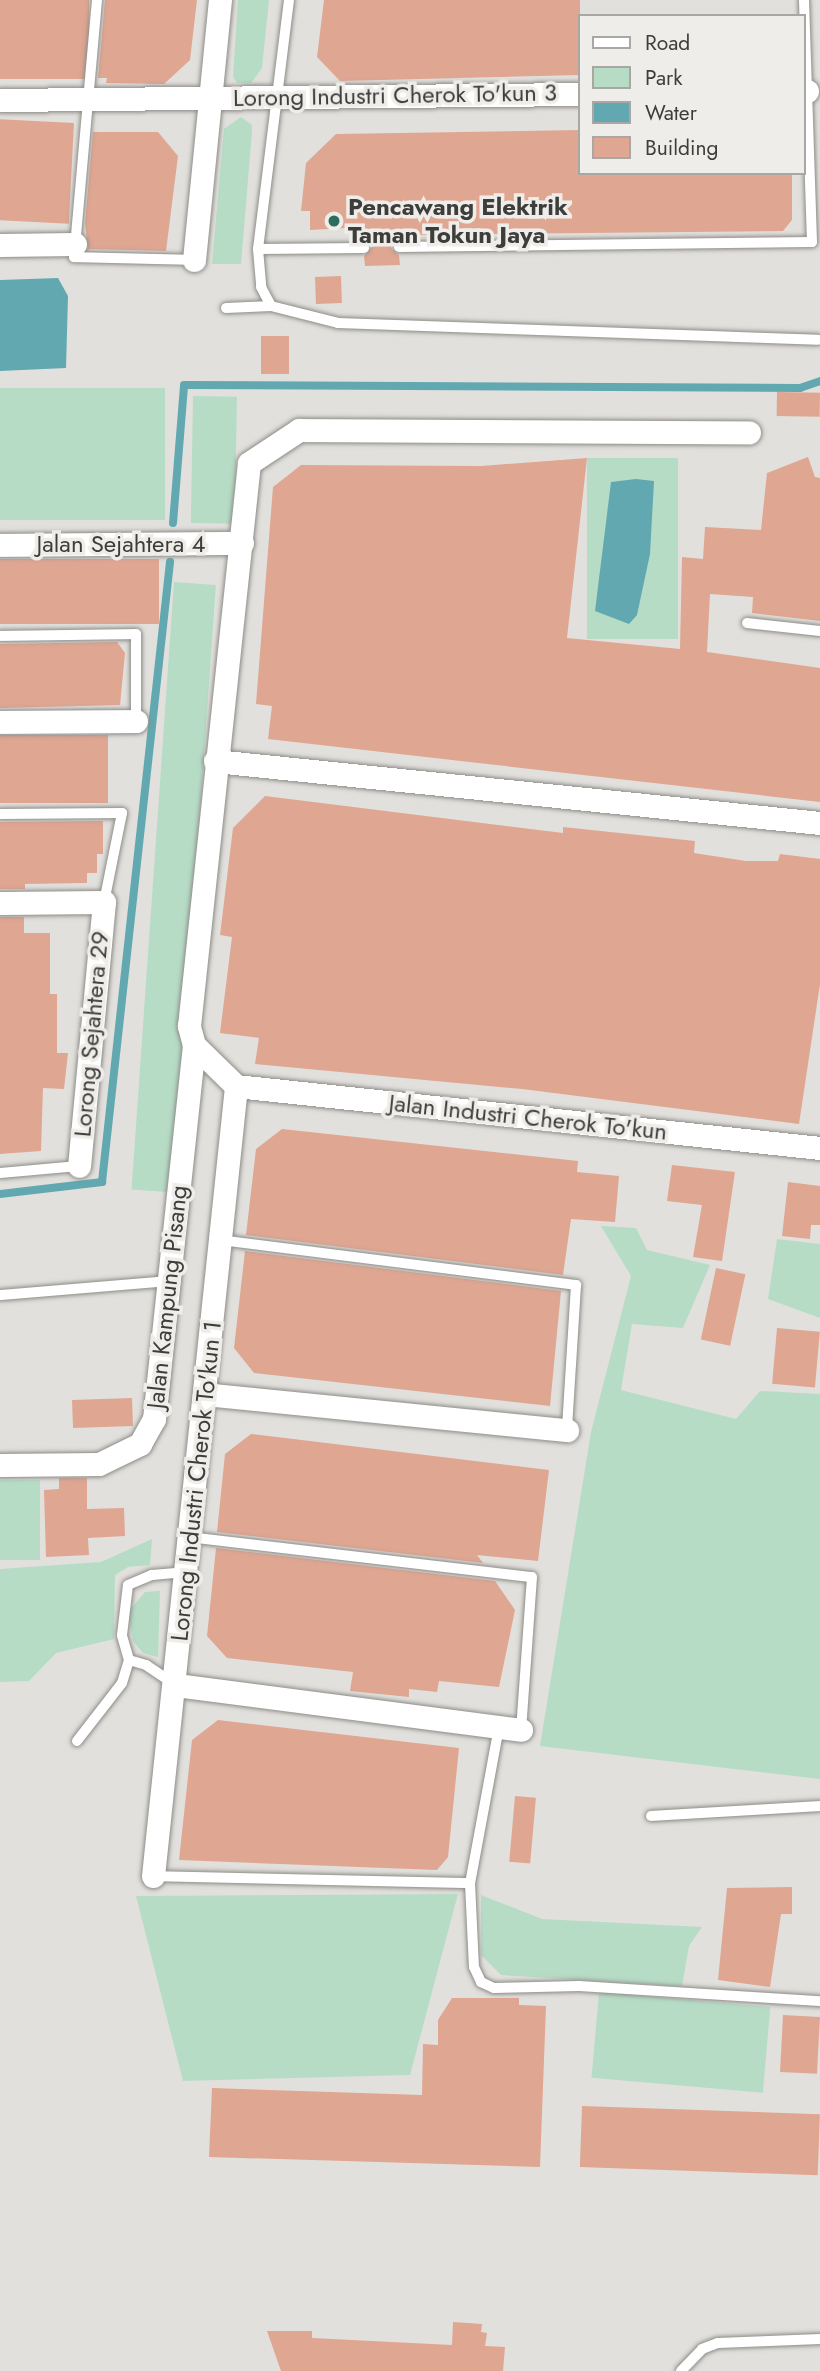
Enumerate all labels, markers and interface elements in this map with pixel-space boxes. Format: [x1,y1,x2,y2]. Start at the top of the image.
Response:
legend [578,14,806,175]
text: Road [645,28,690,58]
text: Park [645,63,682,93]
street label: Lorong Industri Cherok To'kun 3 [233,78,557,112]
text: Water [645,98,697,128]
text: Building [645,133,718,163]
place label: Pencawang Elektrik Taman Tokun Jaya [348,193,568,249]
marker: Pencawang Elektrik Taman Tokun Jaya [326,213,342,229]
street label: Jalan Sejahtera 4 [37,530,205,558]
street label: Lorong Sejahtera 29 [68,930,114,1138]
street label: Jalan Industri Cherok To'kun [387,1088,669,1146]
street label: Jalan Kampung Pisang [141,1184,193,1410]
street label: Lorong Industri Cherok To'kun 1 [165,1319,227,1643]

